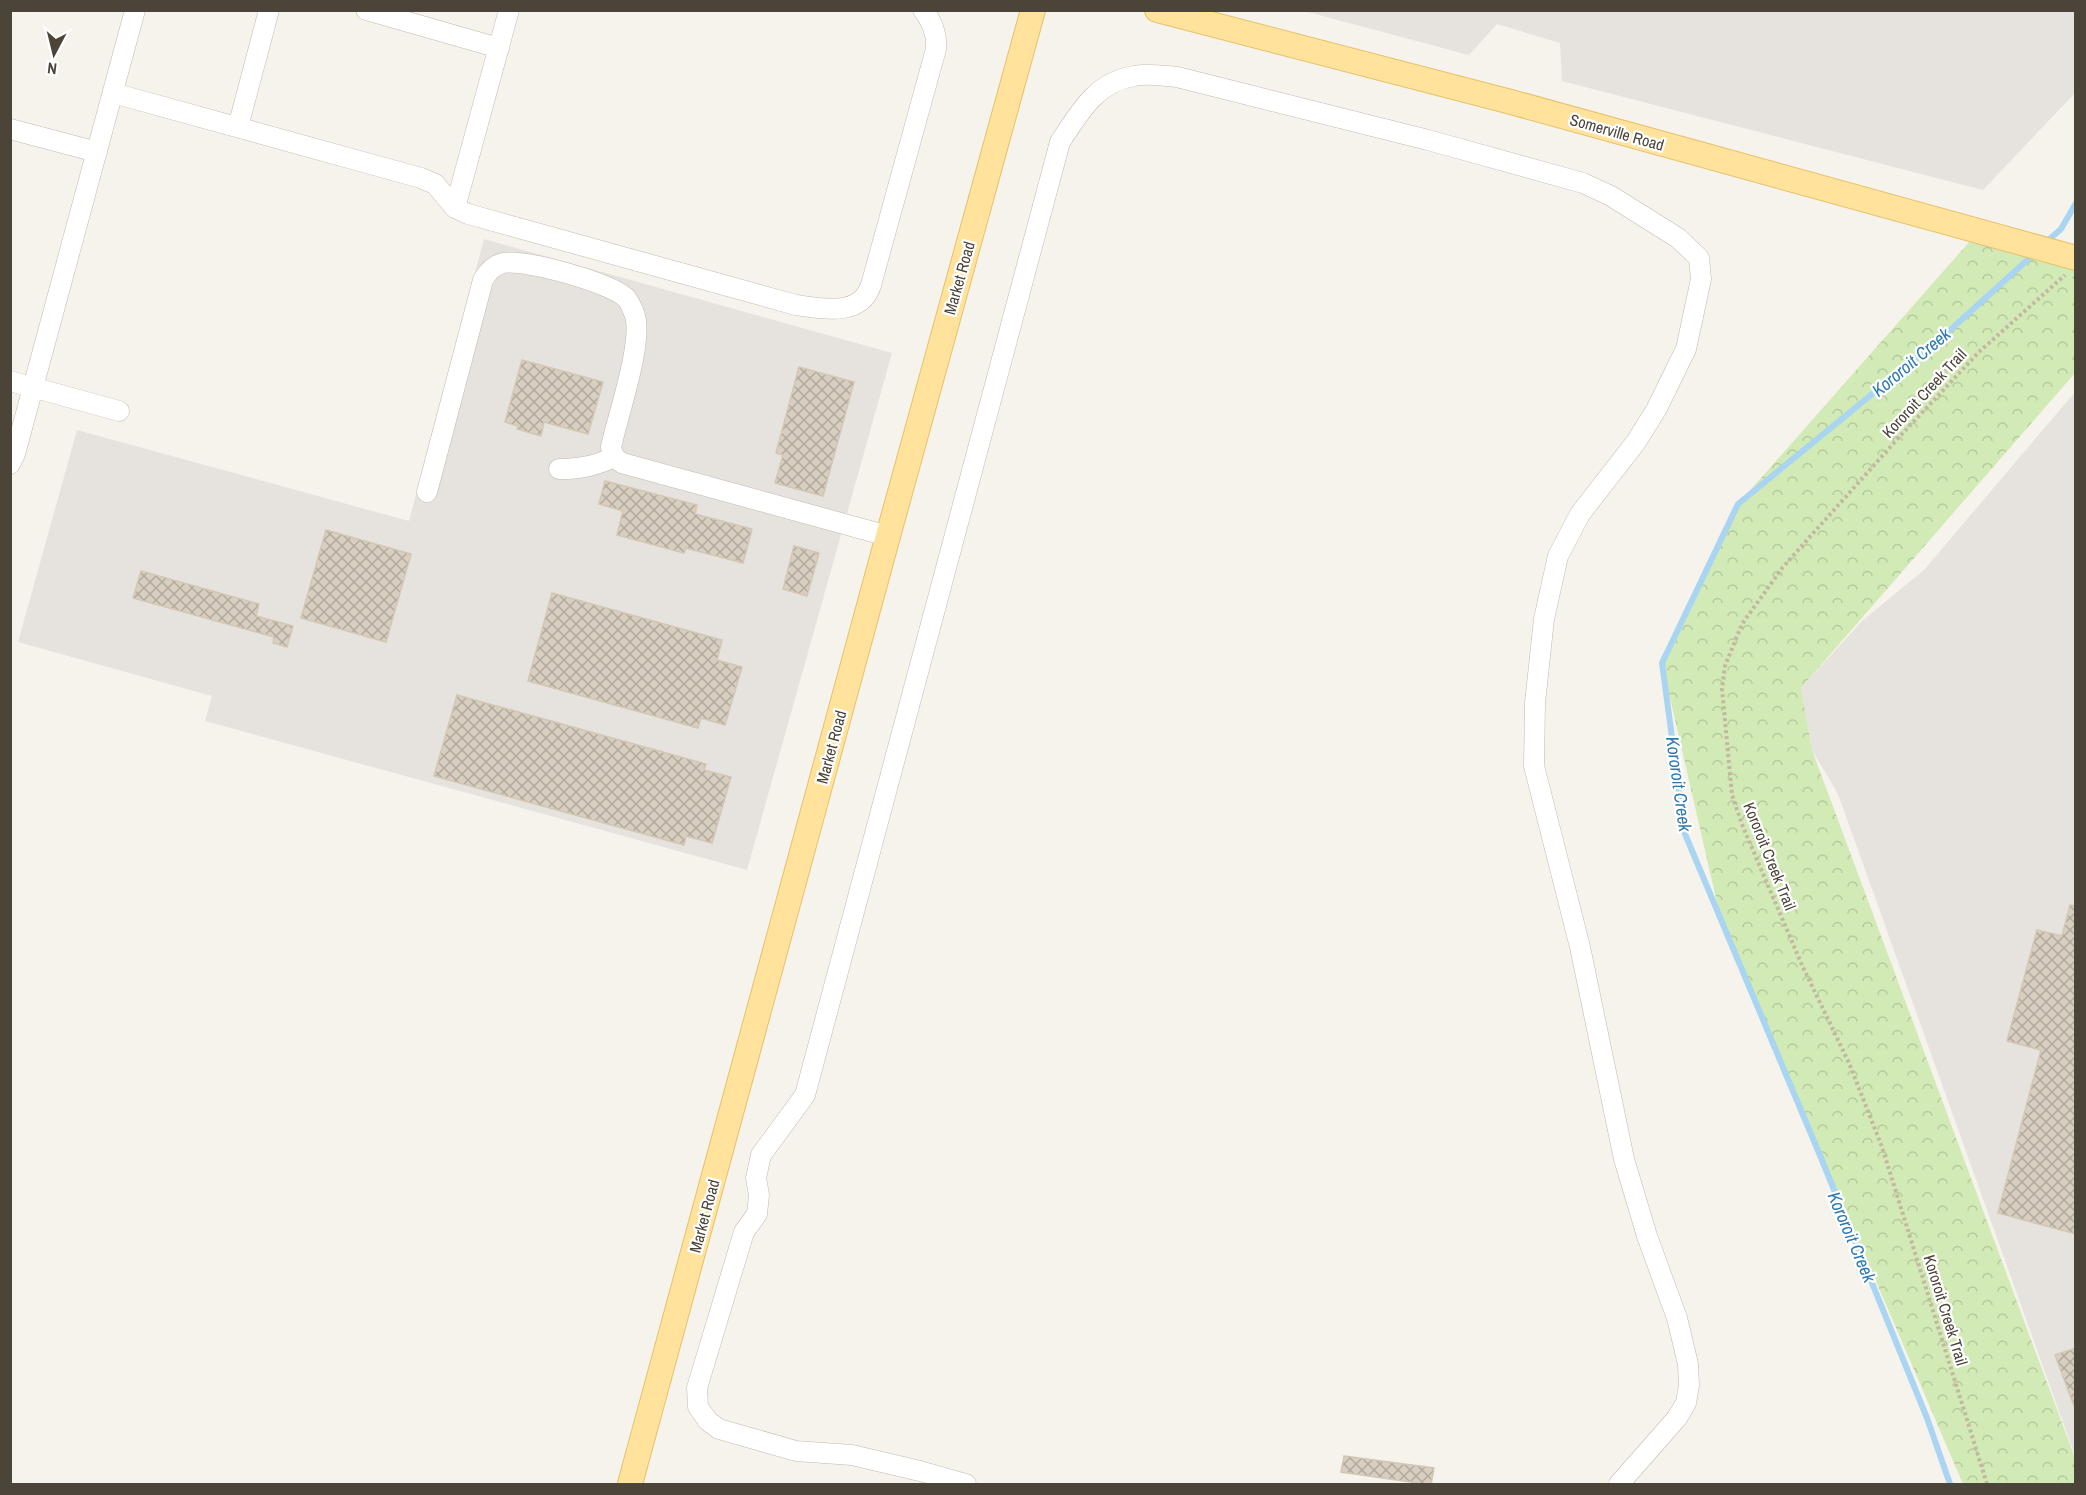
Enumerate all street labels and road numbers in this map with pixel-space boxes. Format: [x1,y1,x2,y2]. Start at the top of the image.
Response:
street label: Somerville Road [1567,108,1667,156]
street label: Market Road [938,239,980,317]
street label: Kororoit Creek Trail [1877,344,1971,442]
street label: Market Road [811,708,851,786]
street label: Kororoit Creek Trail [1738,799,1802,913]
street label: Market Road [684,1177,724,1255]
street label: Kororoit Creek Trail [1919,1252,1973,1368]

